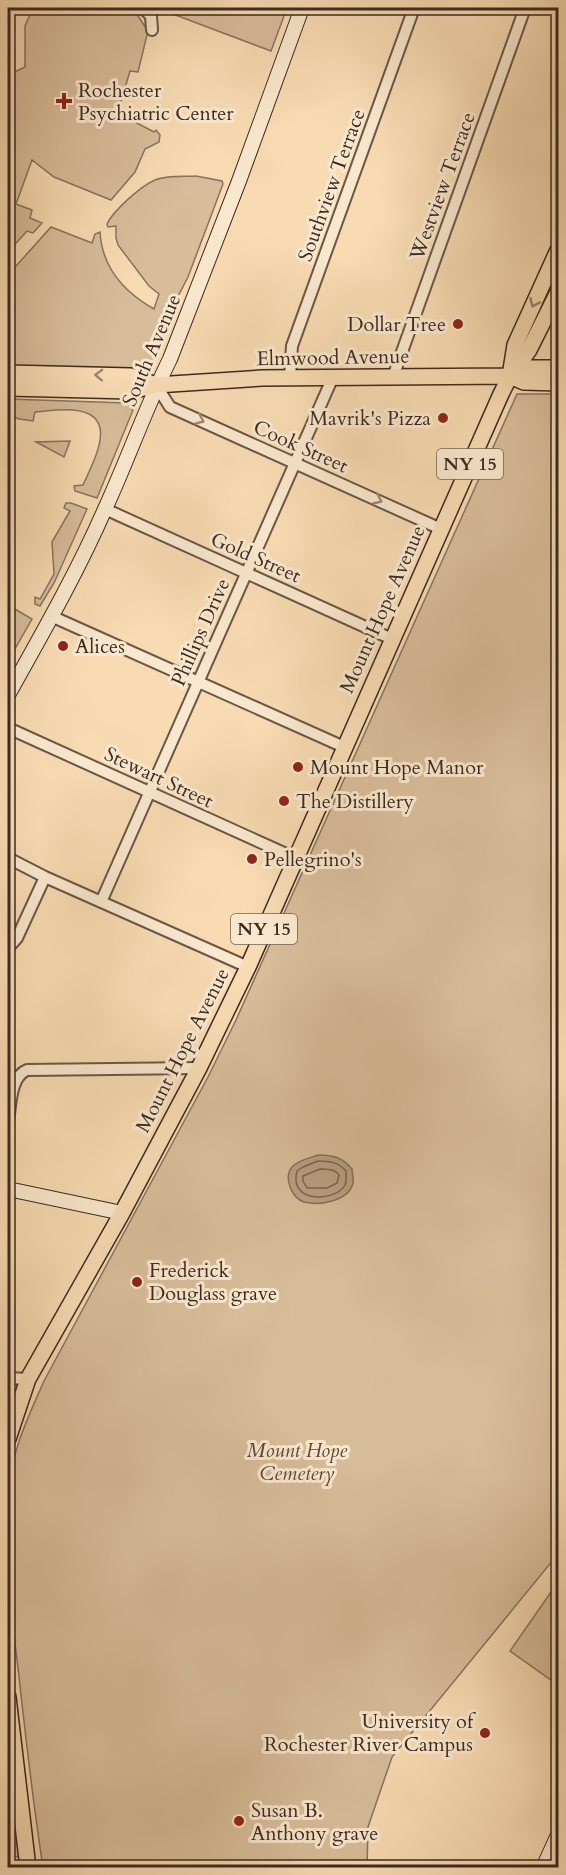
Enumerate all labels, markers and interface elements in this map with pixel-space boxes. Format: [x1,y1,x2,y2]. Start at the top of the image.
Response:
place label: Rochester Psychiatric Center [78,77,234,127]
marker: Rochester Psychiatric Center [55,92,73,110]
street label: Southview Terrace [291,105,372,265]
street label: Westview Terrace [403,108,482,265]
street label: South Avenue [116,290,187,410]
one-way arrow [529,296,541,307]
place label: Dollar Tree [347,311,446,338]
marker: Dollar Tree [451,317,465,331]
street label: Elmwood Avenue [256,343,410,372]
one-way arrow [95,369,104,382]
place label: Mavrik's Pizza [309,405,431,432]
marker: Mavrik's Pizza [436,411,450,425]
one-way arrow [193,413,204,425]
street label: Cook Street [249,414,353,480]
road number: NY 15 [437,449,503,479]
one-way arrow [371,492,382,504]
street label: Mount Hope Avenue [333,521,432,697]
street label: Gold Street [207,526,306,590]
street label: Phillips Drive [165,574,236,690]
place label: Alices [75,633,125,660]
marker: Alices [56,639,70,653]
street label: Stewart Street [100,740,218,815]
place label: Mount Hope Manor [310,754,484,781]
marker: Mount Hope Manor [291,760,305,774]
place label: The Distillery [296,788,414,815]
marker: The Distillery [277,794,291,808]
place label: Pellegrino's [264,846,362,873]
marker: Pellegrino's [245,852,259,866]
road number: NY 15 [231,914,297,944]
street label: Mount Hope Avenue [129,963,236,1137]
place label: Frederick Douglass grave [149,1257,277,1307]
marker: Frederick Douglass grave [130,1275,144,1289]
park label: Mount Hope Cemetery [247,1437,348,1487]
place label: University of Rochester River Campus [264,1708,476,1758]
marker: University of Rochester River Campus [478,1726,492,1740]
place label: Susan B. Anthony grave [251,1797,378,1847]
marker: Susan B. Anthony grave [232,1814,246,1828]

